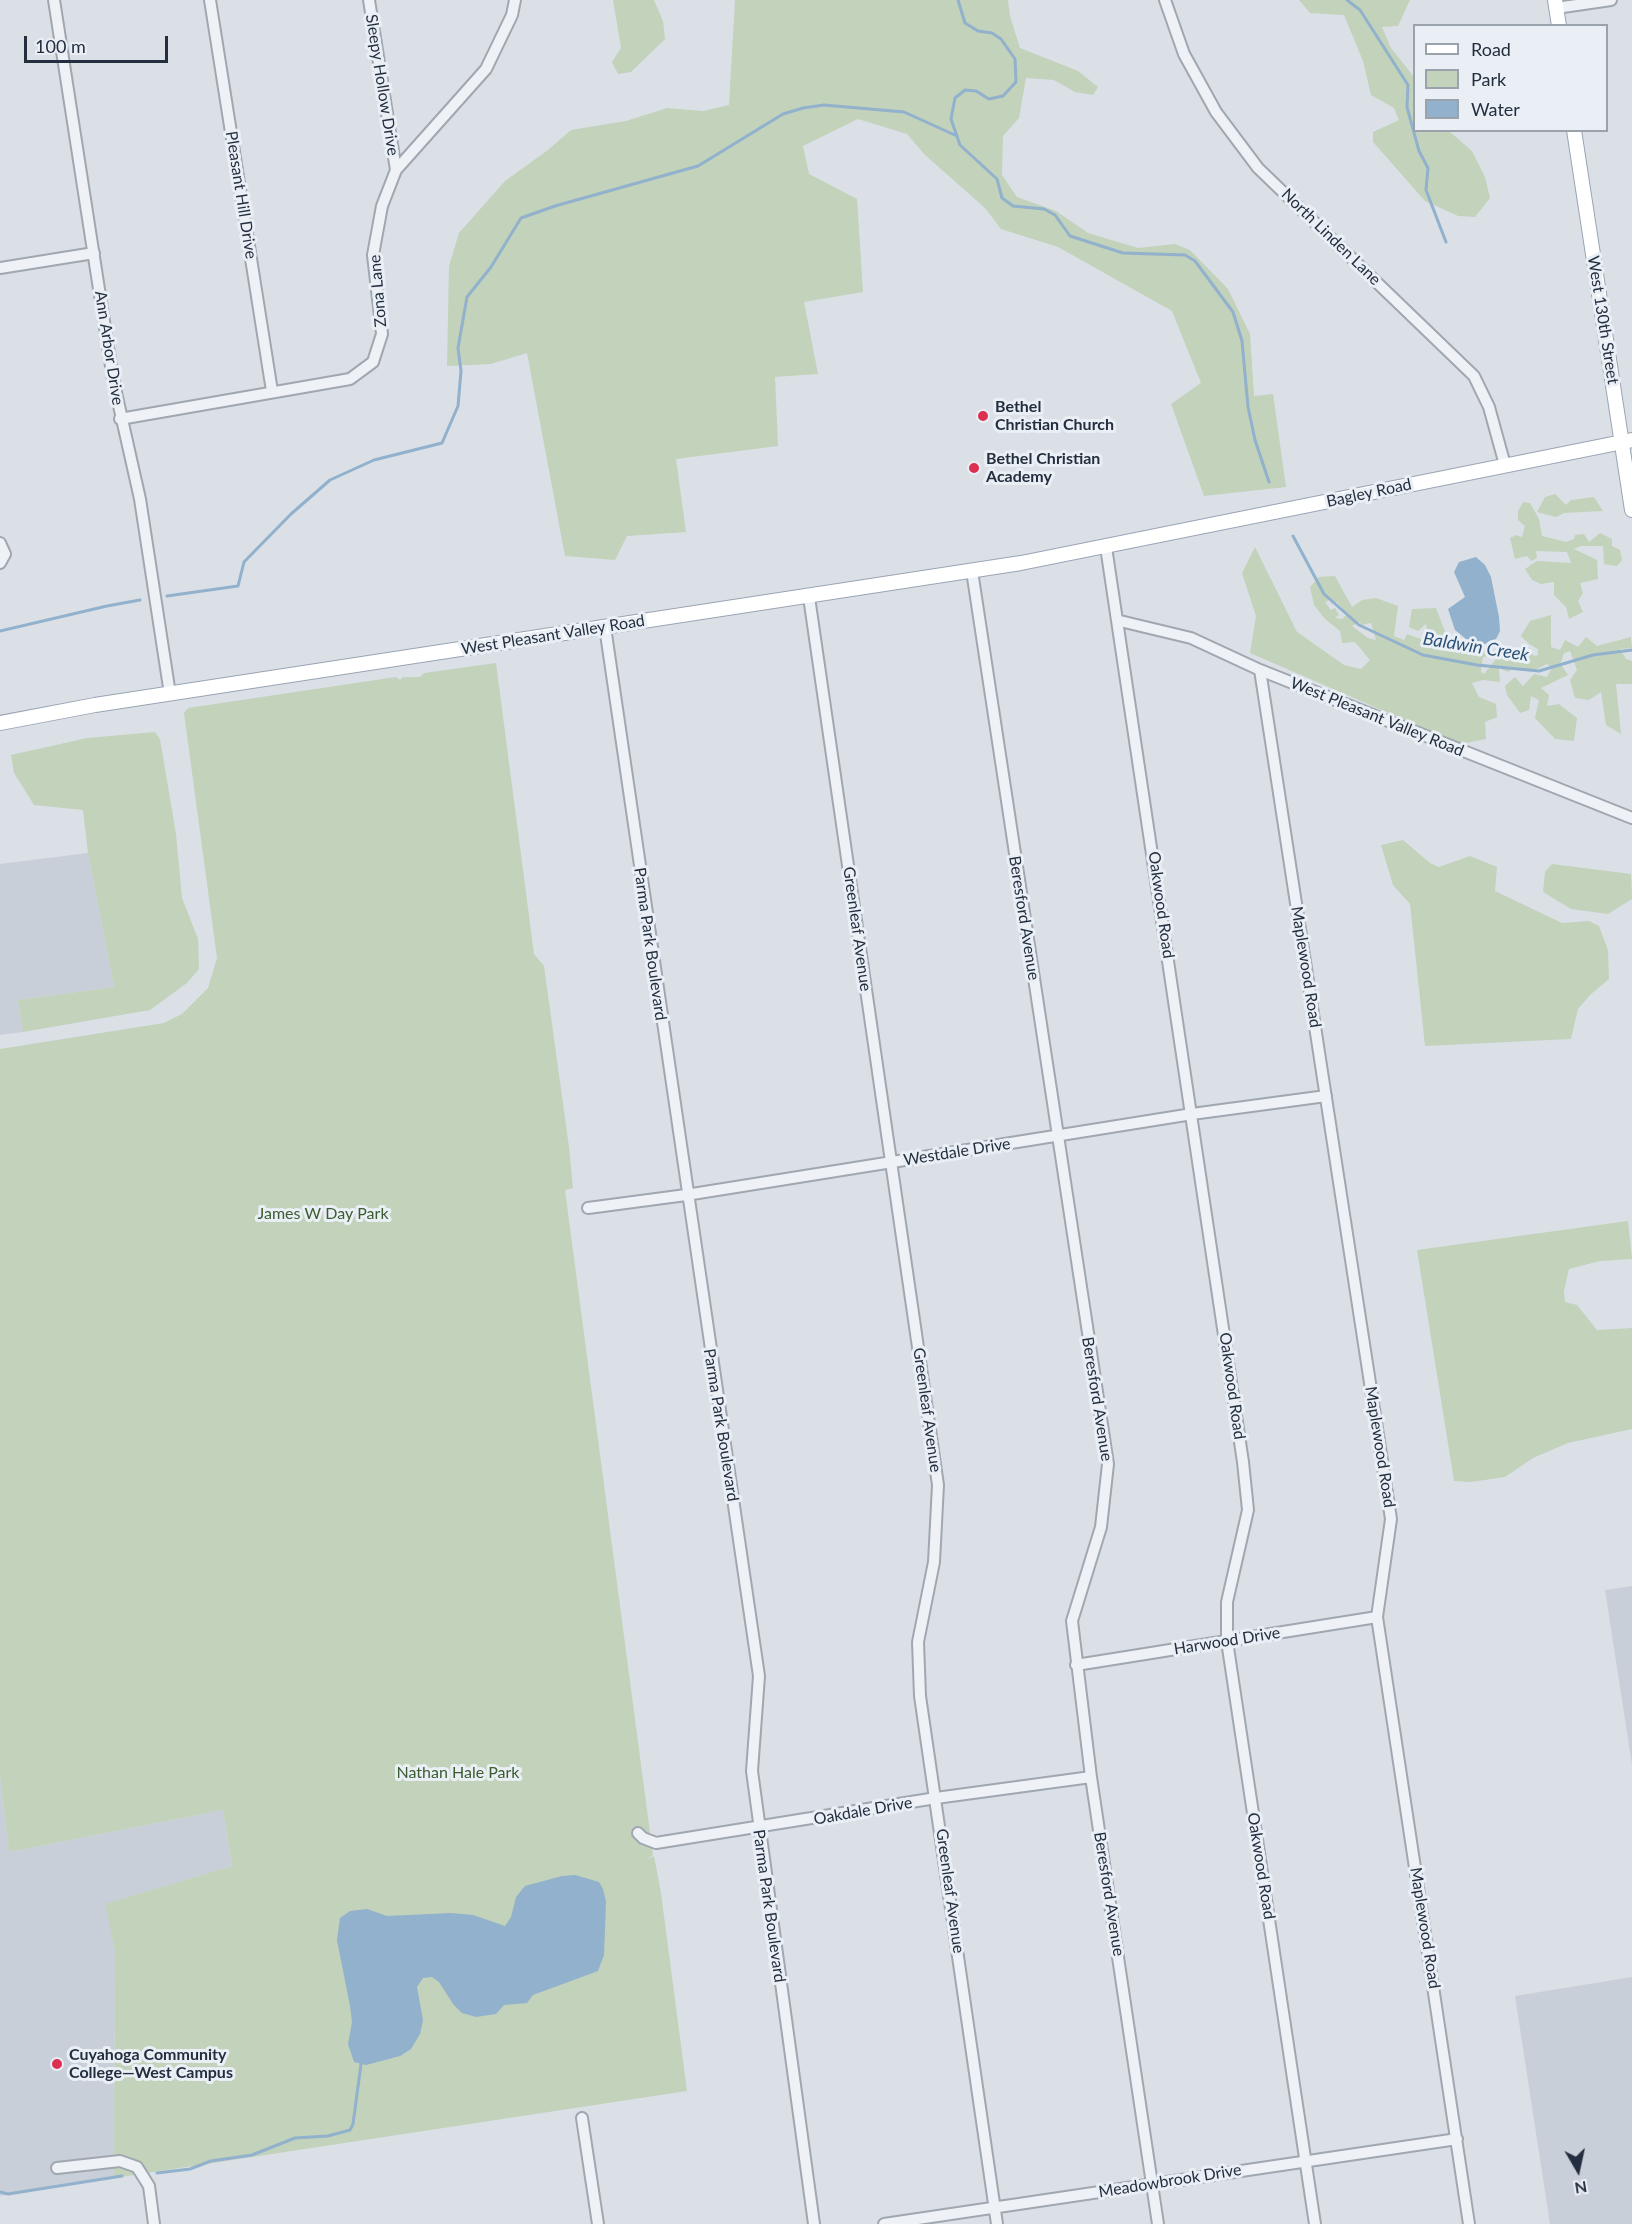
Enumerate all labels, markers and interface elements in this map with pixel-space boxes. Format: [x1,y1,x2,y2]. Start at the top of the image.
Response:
street label: Sleepy Hollow Drive [361,13,403,157]
scale bar [27,24,171,62]
legend [1413,24,1608,132]
text: 100 m [35,35,86,57]
text: Road [1471,38,1511,60]
text: Park [1471,68,1506,90]
text: Water [1471,98,1520,120]
street label: Pleasant Hill Drive [221,130,261,260]
street label: North Linden Lane [1277,185,1385,289]
street label: Zona Lane [365,254,391,328]
street label: West 130th Street [1583,254,1623,386]
street label: Ann Arbor Drive [90,289,128,407]
place label: Bethel Christian Church [995,397,1114,435]
marker: Bethel Christian Church [976,409,990,423]
place label: Bethel Christian Academy [986,449,1100,487]
marker: Bethel Christian Academy [967,461,981,475]
street label: Bagley Road [1325,475,1413,511]
street label: West Pleasant Valley Road [460,611,646,659]
water label: Baldwin Creek [1421,628,1531,666]
street label: West Pleasant Valley Road [1287,673,1467,761]
street label: Oakwood Road [1144,850,1178,960]
street label: Beresford Avenue [1005,855,1043,981]
street label: Greenleaf Avenue [839,865,875,993]
street label: Parma Park Boulevard [630,866,670,1022]
street label: Maplewood Road [1287,905,1325,1029]
street label: Westdale Drive [902,1134,1012,1170]
park label: James W Day Park [257,1204,389,1224]
street label: Oakwood Road [1215,1331,1249,1441]
street label: Beresford Avenue [1078,1336,1116,1462]
street label: Greenleaf Avenue [909,1346,945,1474]
street label: Parma Park Boulevard [699,1347,743,1503]
street label: Maplewood Road [1361,1385,1399,1509]
street label: Harwood Drive [1172,1623,1282,1659]
park label: Nathan Hale Park [397,1763,519,1783]
street label: Oakdale Drive [812,1793,914,1829]
street label: Oakwood Road [1243,1811,1279,1921]
street label: Greenleaf Avenue [932,1827,968,1955]
street label: Parma Park Boulevard [749,1828,789,1984]
street label: Beresford Avenue [1090,1831,1128,1957]
street label: Maplewood Road [1406,1866,1444,1990]
place label: Cuyahoga Community College—West Campus [69,2045,233,2083]
marker: Cuyahoga Community College—West Campus [50,2057,64,2071]
north arrow [1548,2140,1608,2200]
street label: Meadowbrook Drive [1097,2160,1243,2202]
text: N [1573,2178,1588,2199]

